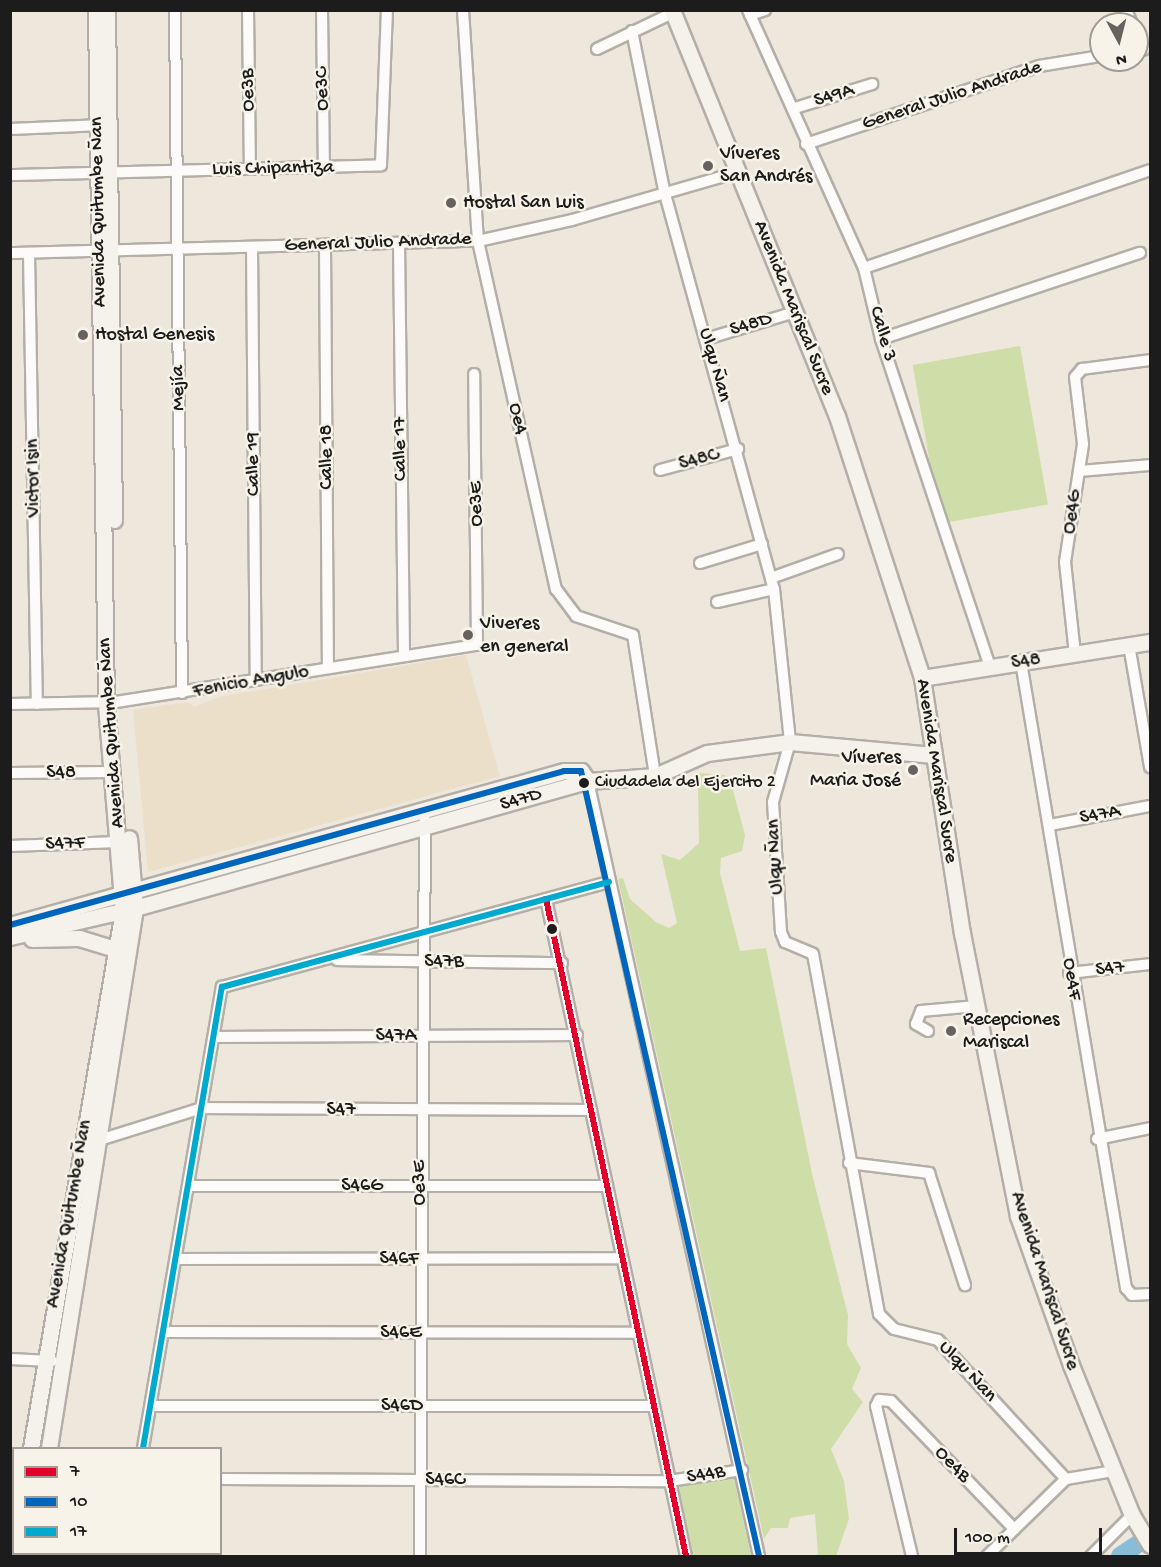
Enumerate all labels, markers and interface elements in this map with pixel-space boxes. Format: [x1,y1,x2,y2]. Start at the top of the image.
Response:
north arrow [1089,12,1149,72]
text: N [1115,48,1127,68]
street label: General Julio Andrade [859,56,1045,136]
street label: Oe3C [311,67,335,111]
street label: Oe3B [237,68,261,112]
street label: S49A [811,79,857,113]
street label: Avenida Quitumbe Ñan [85,117,113,307]
place label: Víveres San Andrés [720,142,812,189]
street label: Luis Chipantiza [212,156,334,182]
marker: Víveres San Andrés [701,159,715,173]
place label: Hostal San Luis [463,191,584,215]
marker: Hostal San Luis [444,196,458,210]
street label: Avenida Mariscal Sucre [747,217,839,399]
street label: General Julio Andrade [284,228,472,258]
street label: Calle 3 [863,304,901,364]
street label: S48D [727,308,775,342]
place label: Hostal Genesis [95,323,214,347]
street label: Ulqu Ñan [692,325,736,405]
marker: Hostal Genesis [76,328,90,342]
street label: Mejía [167,365,191,411]
street label: Oe4 [502,401,532,437]
street label: Calle 17 [388,417,414,481]
street label: Calle 18 [315,425,339,489]
street label: Calle 19 [241,432,267,496]
street label: Victor Isin [21,438,47,518]
street label: S48C [676,443,722,477]
street label: Oe3E [465,481,489,527]
street label: Oe4G [1058,488,1088,536]
place label: Viveres en general [480,612,569,659]
marker: Viveres en general [461,628,475,642]
street label: Avenida Quitumbe Ñan [93,637,131,829]
street label: S48 [1010,648,1042,676]
street label: Fenicio Angulo [191,660,311,704]
street label: Avenida Mariscal Sucre [910,677,962,865]
place label: Víveres Maria José [810,746,901,793]
street label: S48 [46,761,76,785]
marker: Víveres Maria José [906,763,920,777]
place label: Ciudadela del Ejercito 2 [595,772,776,794]
marker: Ciudadela del Ejercito 2 [578,777,590,789]
street label: S47D [497,783,545,817]
street label: S47A [1078,800,1122,830]
street label: Ulqu Ñan [762,819,790,895]
street label: S47F [45,831,85,857]
unlabelled marker [546,923,558,935]
street label: S47B [424,950,464,974]
street label: Oe4F [1056,956,1086,1002]
street label: S47 [1094,956,1126,982]
place label: Recepciones Mariscal [963,1008,1059,1055]
street label: S47A [376,1024,416,1048]
marker: Recepciones Mariscal [944,1024,958,1038]
street label: S47 [326,1098,356,1122]
street label: Avenida Quitumbe Ñan [42,1118,98,1310]
street label: Oe3E [408,1160,432,1206]
street label: S46G [341,1174,383,1198]
street label: Avenida Mariscal Sucre [1004,1189,1084,1373]
street label: S46F [379,1247,419,1271]
street label: S46E [380,1321,422,1345]
street label: Ulqu Ñan [932,1336,1002,1408]
street label: S46D [381,1394,423,1418]
street label: Oe4B [929,1442,975,1488]
legend [12,1447,222,1555]
street label: S44B [685,1460,727,1490]
text: 7 [70,1462,79,1483]
street label: S46C [425,1468,465,1492]
text: 10 [70,1492,88,1513]
scale bar [957,1516,1106,1554]
text: 17 [70,1522,87,1543]
text: 100 m [965,1528,1010,1549]

